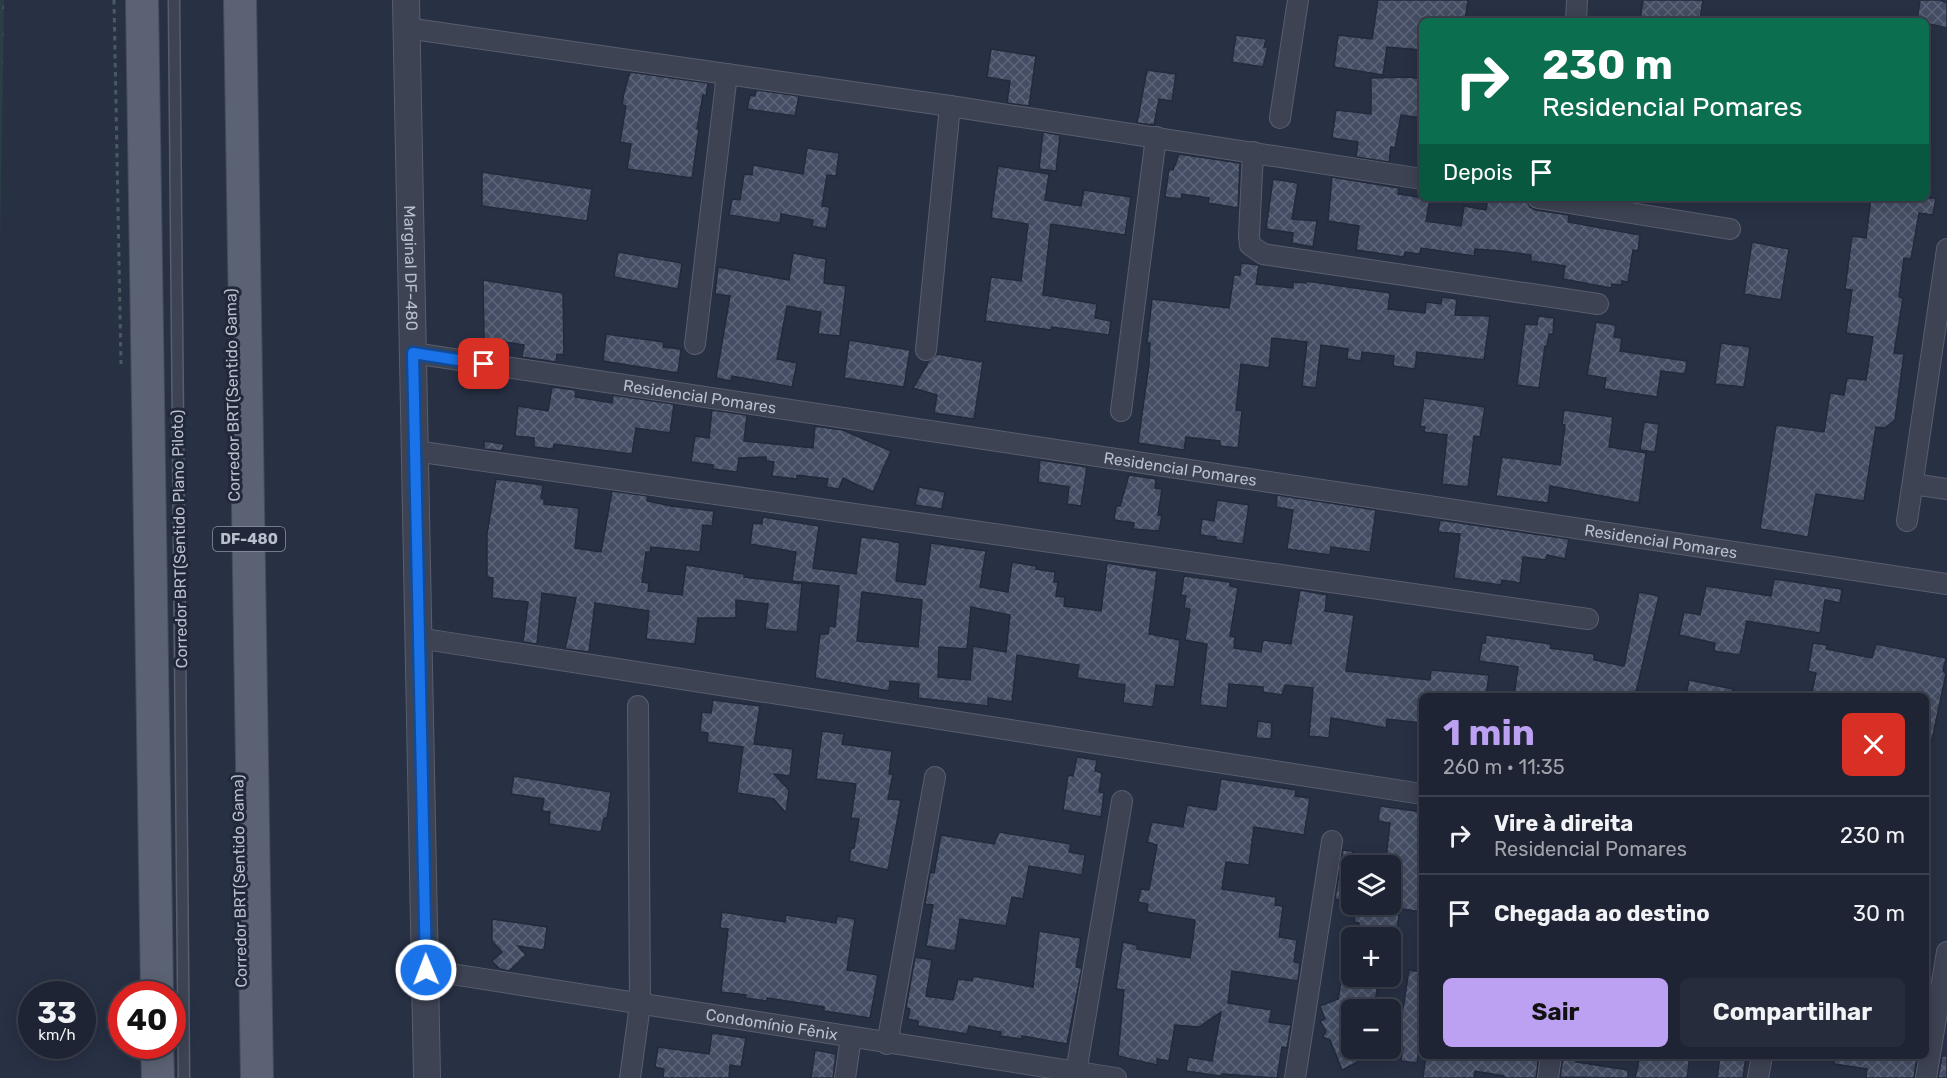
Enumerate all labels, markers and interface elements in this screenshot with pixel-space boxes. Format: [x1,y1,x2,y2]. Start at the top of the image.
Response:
text: 230 m [1542,40,1673,90]
icon: right [1443,42,1521,120]
text: Residencial Pomares [1542,91,1802,123]
icon: arrive [1525,156,1558,189]
text: Depois [1443,159,1513,186]
street label: Marginal DF-480 [400,205,421,331]
street label: Corredor BRT(Sentido Gama) [221,288,244,502]
pin [458,338,509,389]
icon: arrive [467,347,500,380]
street label: Residencial Pomares [622,376,777,418]
street label: Corredor BRT(Sentido Plano Piloto) [168,409,191,669]
street label: Residencial Pomares [1102,448,1258,490]
street label: Residencial Pomares [1583,521,1739,562]
road number: DF-480 [213,527,285,551]
text: 1 min [1443,711,1535,754]
button: close [1842,713,1905,776]
text: 260 m · 11:35 [1443,755,1565,779]
street label: Corredor BRT(Sentido Gama) [228,774,251,988]
text: Vire à direita [1494,810,1633,837]
icon: right [1443,819,1476,852]
text: 230 m [1840,822,1905,849]
text: Residencial Pomares [1494,837,1687,861]
map controls [1341,855,1401,1059]
button: layers [1341,855,1401,915]
icon: arrive [1443,897,1476,930]
text: Chegada ao destino [1494,900,1710,927]
text: 30 m [1853,900,1905,927]
button: + [1341,927,1401,987]
position arrow [394,938,458,1002]
button: Sair [1443,978,1668,1047]
button: Compartilhar [1680,978,1905,1047]
speed limit sign: 40 [108,981,186,1059]
text: 33 [37,995,77,1031]
button: − [1341,999,1401,1059]
street label: Condomínio Fênix [704,1005,839,1044]
text: km/h [38,1026,76,1044]

